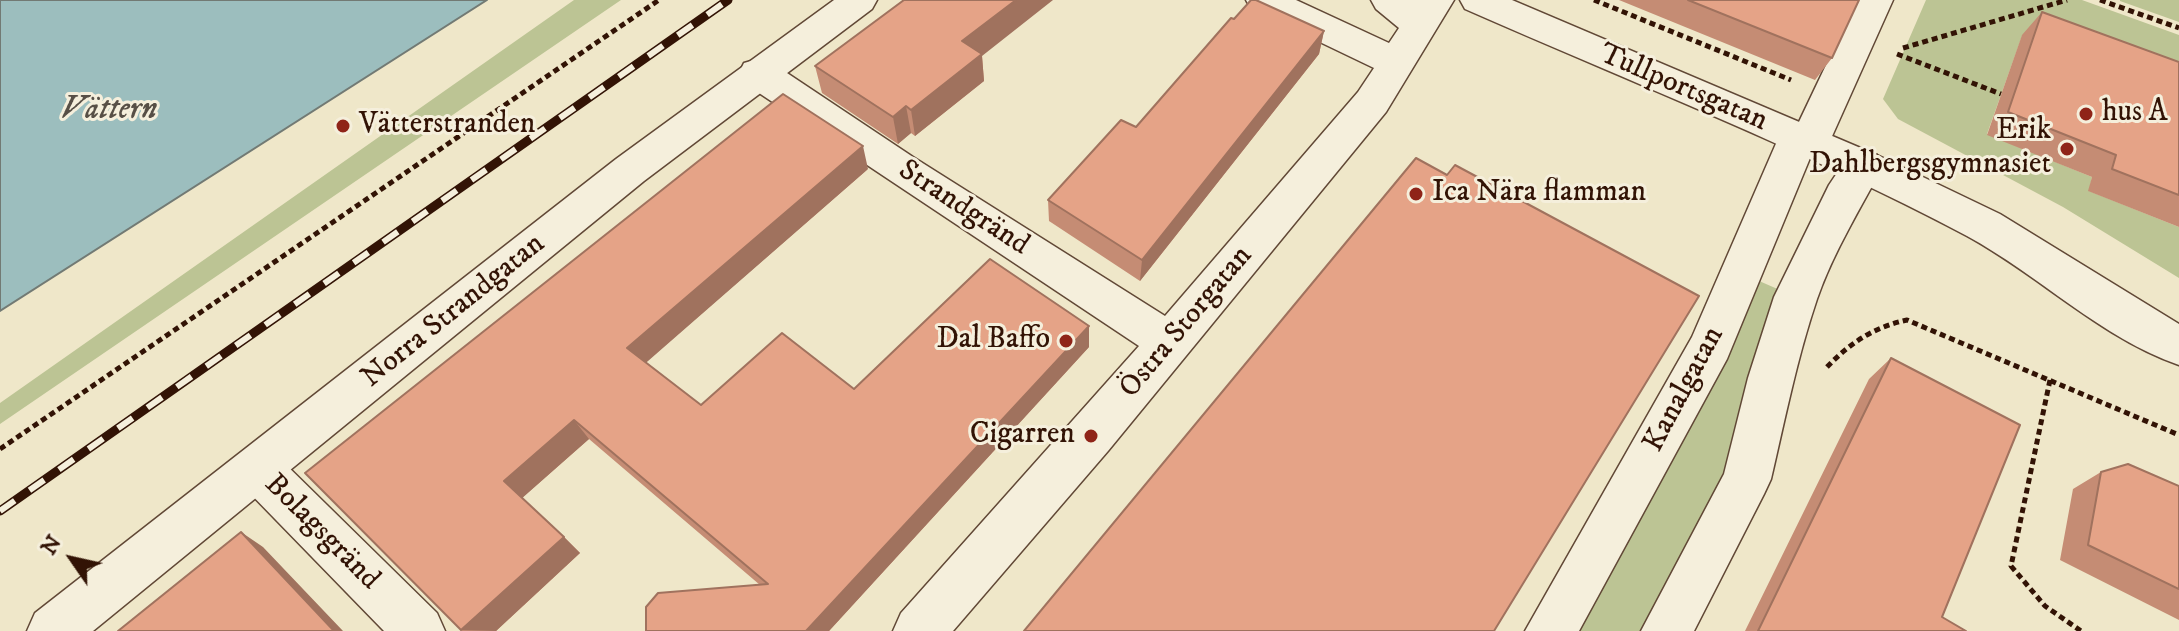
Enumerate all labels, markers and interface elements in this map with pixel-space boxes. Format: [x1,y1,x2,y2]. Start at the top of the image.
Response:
street label: Tullportsgatan [1594,38,1772,140]
water label: Vättern [61,92,157,130]
place label: hus A [2102,96,2168,132]
marker: hus A [2077,105,2095,123]
place label: Vätterstranden [359,108,536,144]
place label: Erik Dahlbergsgymnasiet [1809,114,2051,184]
marker: Vätterstranden [334,117,352,135]
marker: Erik Dahlbergsgymnasiet [2058,140,2076,158]
street label: Strandgränd [891,153,1035,265]
place label: Ica Nära flamman [1432,176,1646,212]
marker: Ica Nära flamman [1407,185,1425,203]
street label: Norra Strandgatan [355,227,553,397]
street label: Östra Storgatan [1113,240,1261,406]
street label: Kanalgatan [1637,321,1733,459]
place label: Dal Baffo [936,323,1050,359]
marker: Dal Baffo [1057,332,1075,350]
place label: Cigarren [970,418,1075,454]
marker: Cigarren [1082,427,1100,445]
street label: Bolagsgränd [256,468,386,598]
north arrow [32,519,112,599]
text: N [35,530,68,560]

